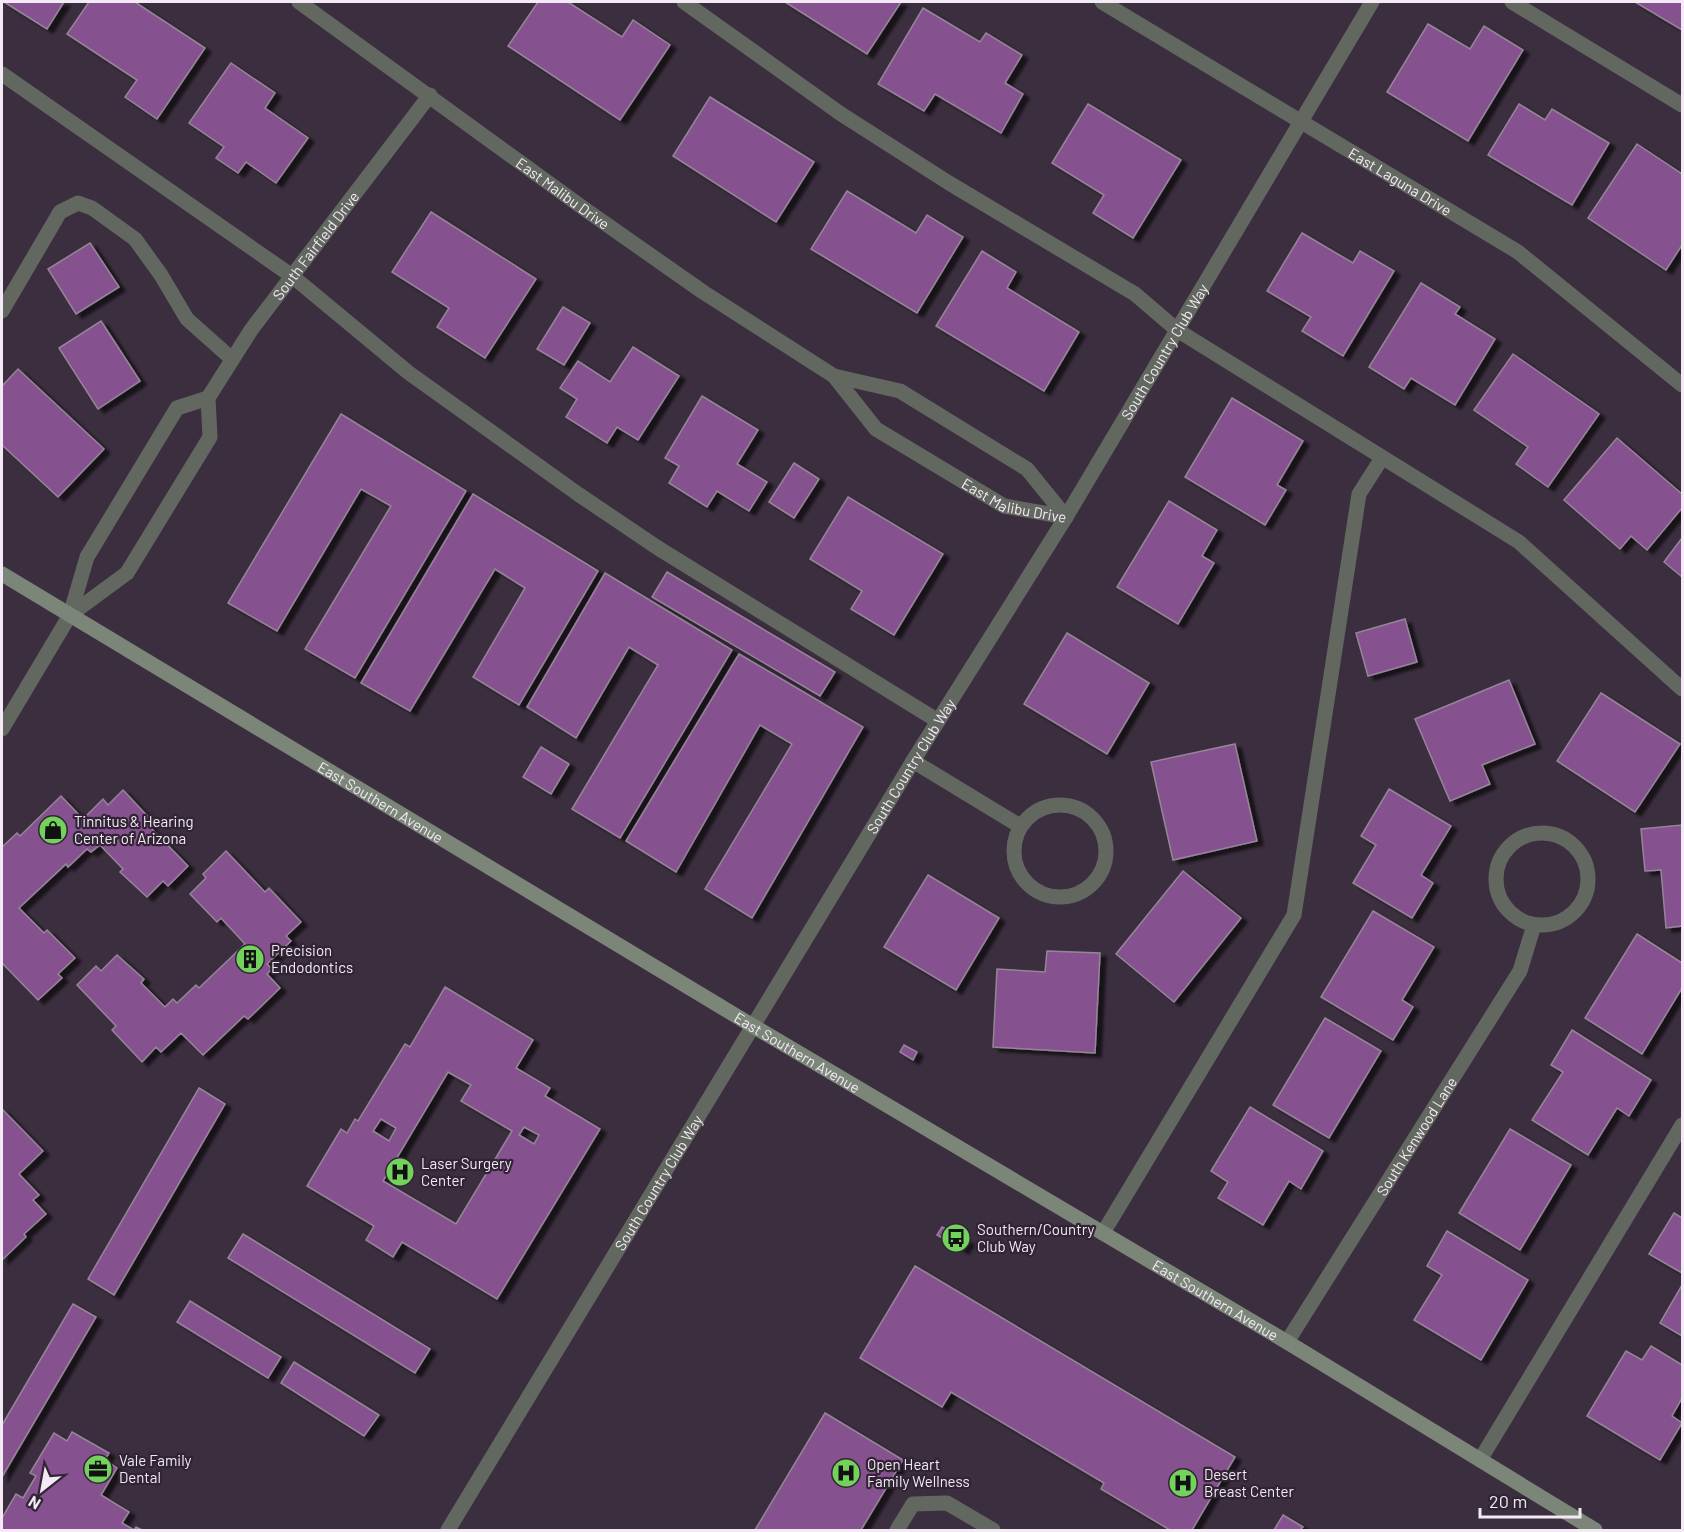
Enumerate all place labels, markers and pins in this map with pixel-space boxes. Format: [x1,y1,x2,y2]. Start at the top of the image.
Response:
place label: Tinnitus & Hearing Center of Arizona [74,812,194,847]
shop icon: Tinnitus & Hearing Center of Arizona [37,814,69,846]
place label: Precision Endodontics [271,941,353,976]
building icon: Precision Endodontics [234,943,266,975]
place label: Laser Surgery Center [421,1154,512,1189]
hospital icon: Laser Surgery Center [384,1156,416,1188]
place label: Southern/Country Club Way [977,1220,1095,1255]
bus stop icon: Southern/Country Club Way [940,1222,972,1254]
place label: Vale Family Dental [119,1451,192,1486]
office icon: Vale Family Dental [82,1453,114,1485]
place label: Open Heart Family Wellness [867,1455,970,1490]
hospital icon: Open Heart Family Wellness [830,1457,862,1489]
place label: Desert Breast Center [1204,1465,1294,1500]
hospital icon: Desert Breast Center [1167,1467,1199,1499]

